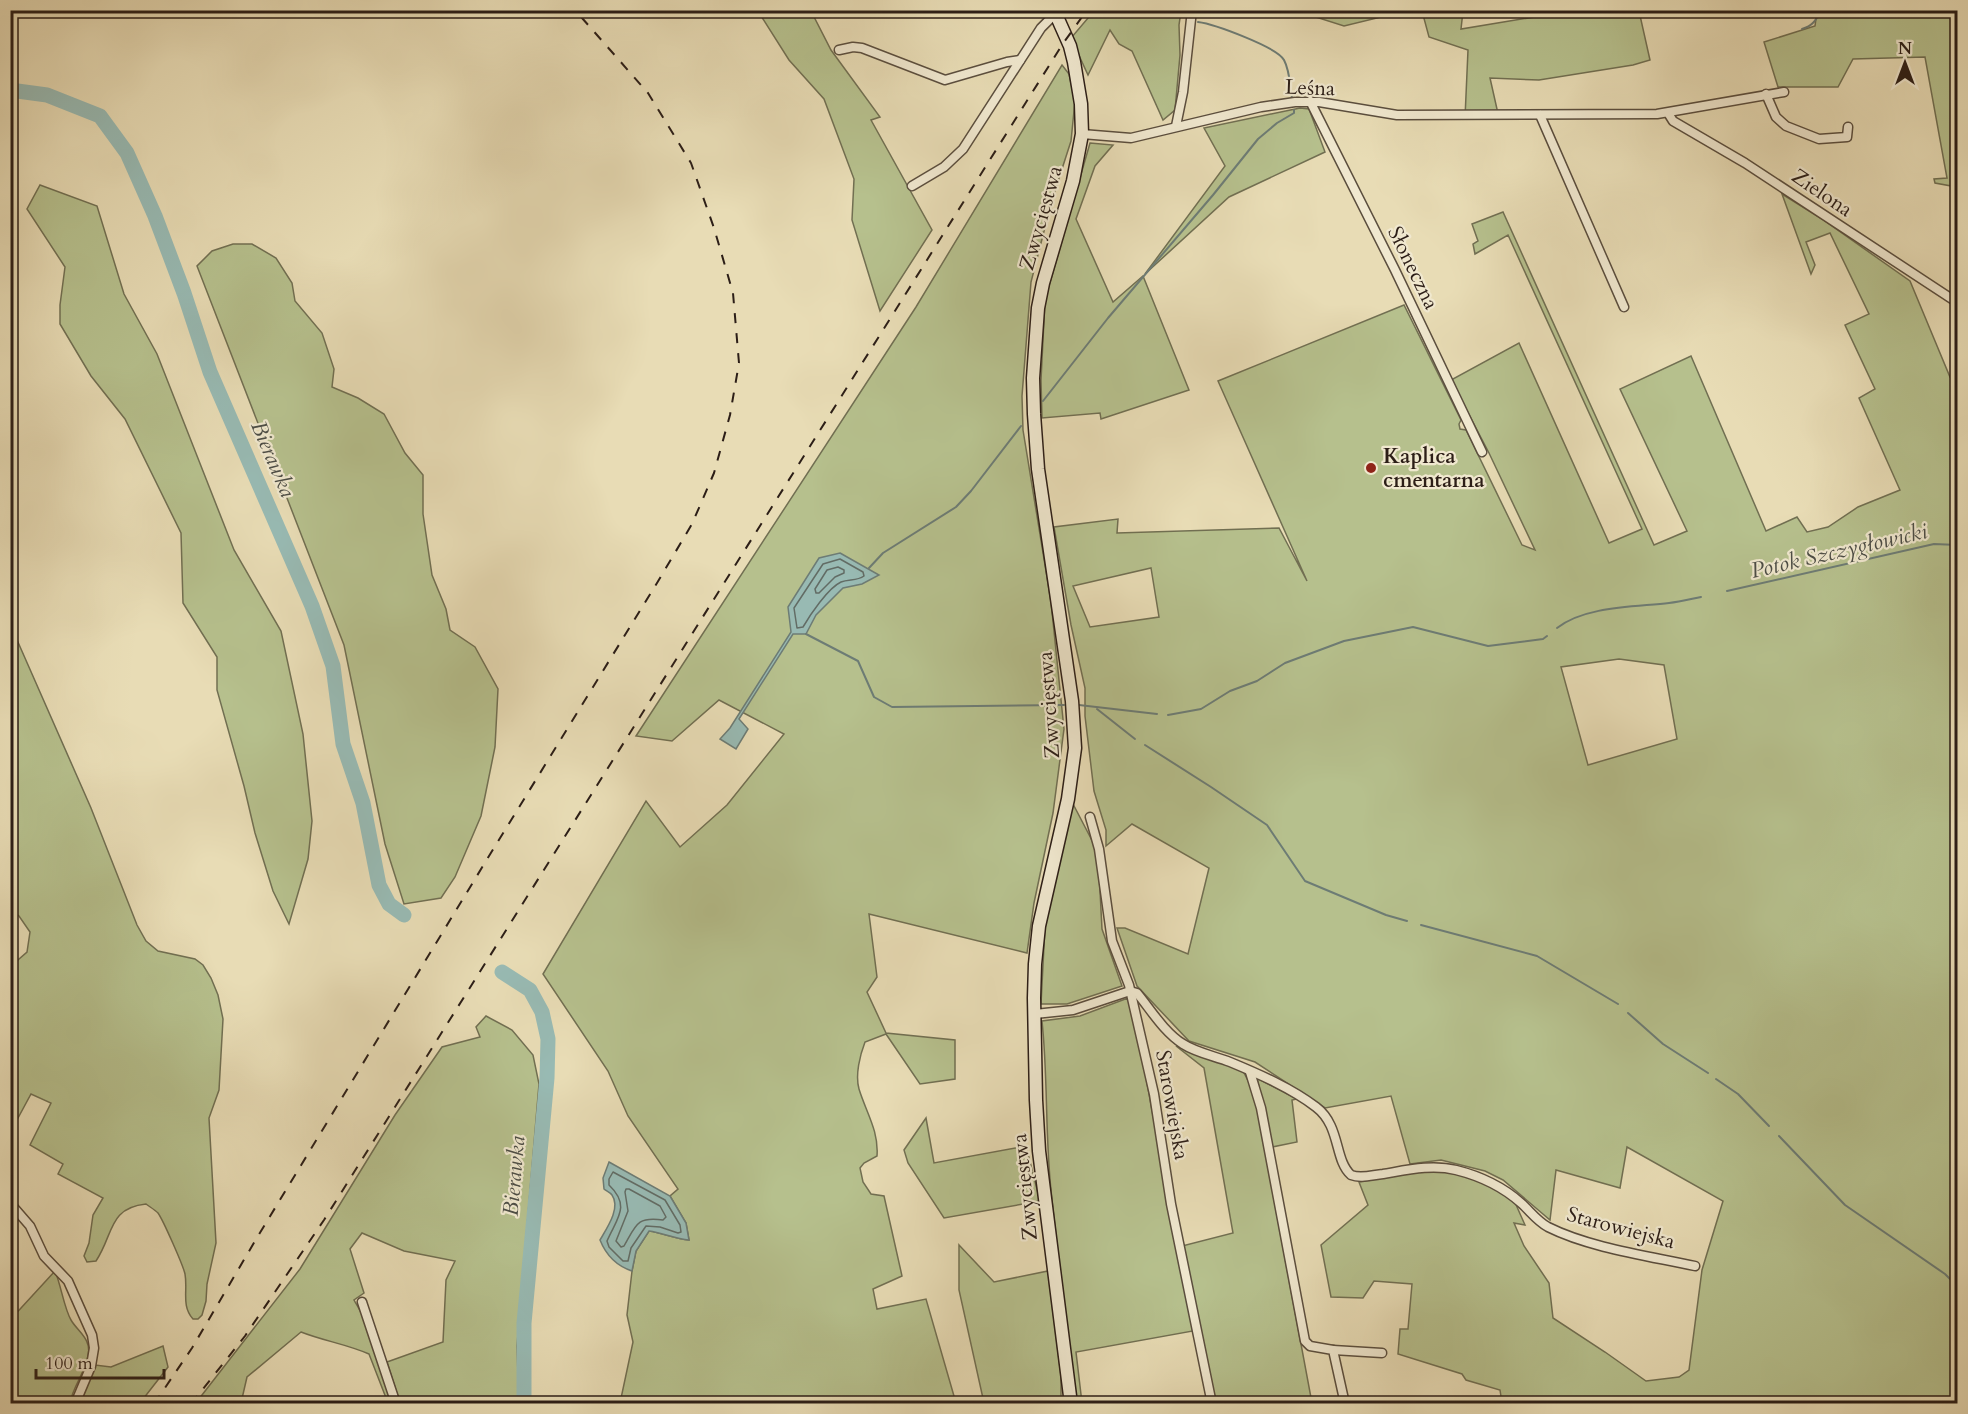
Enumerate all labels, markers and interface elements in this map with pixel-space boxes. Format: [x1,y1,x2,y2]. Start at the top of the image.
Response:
north arrow [1875,33,1935,93]
text: N [1898,38,1912,60]
street label: Leśna [1284,73,1336,103]
street label: Zwycięstwa [1012,162,1070,274]
street label: Zielona [1786,162,1858,224]
street label: Słoneczna [1380,222,1446,314]
water label: Bierawka [243,416,303,502]
place label: Kaplica cmentarna [1383,442,1485,495]
marker: Kaplica cmentarna [1364,461,1378,475]
water label: Potok Szczygłowicki [1748,516,1931,586]
street label: Zwycięstwa [1031,650,1067,760]
street label: Starowiejska [1148,1048,1196,1162]
street label: Zwycięstwa [1005,1132,1045,1242]
water label: Bierawka [496,1134,532,1217]
street label: Starowiejska [1564,1200,1678,1256]
scale bar [36,1342,164,1380]
text: 100 m [45,1351,93,1376]

